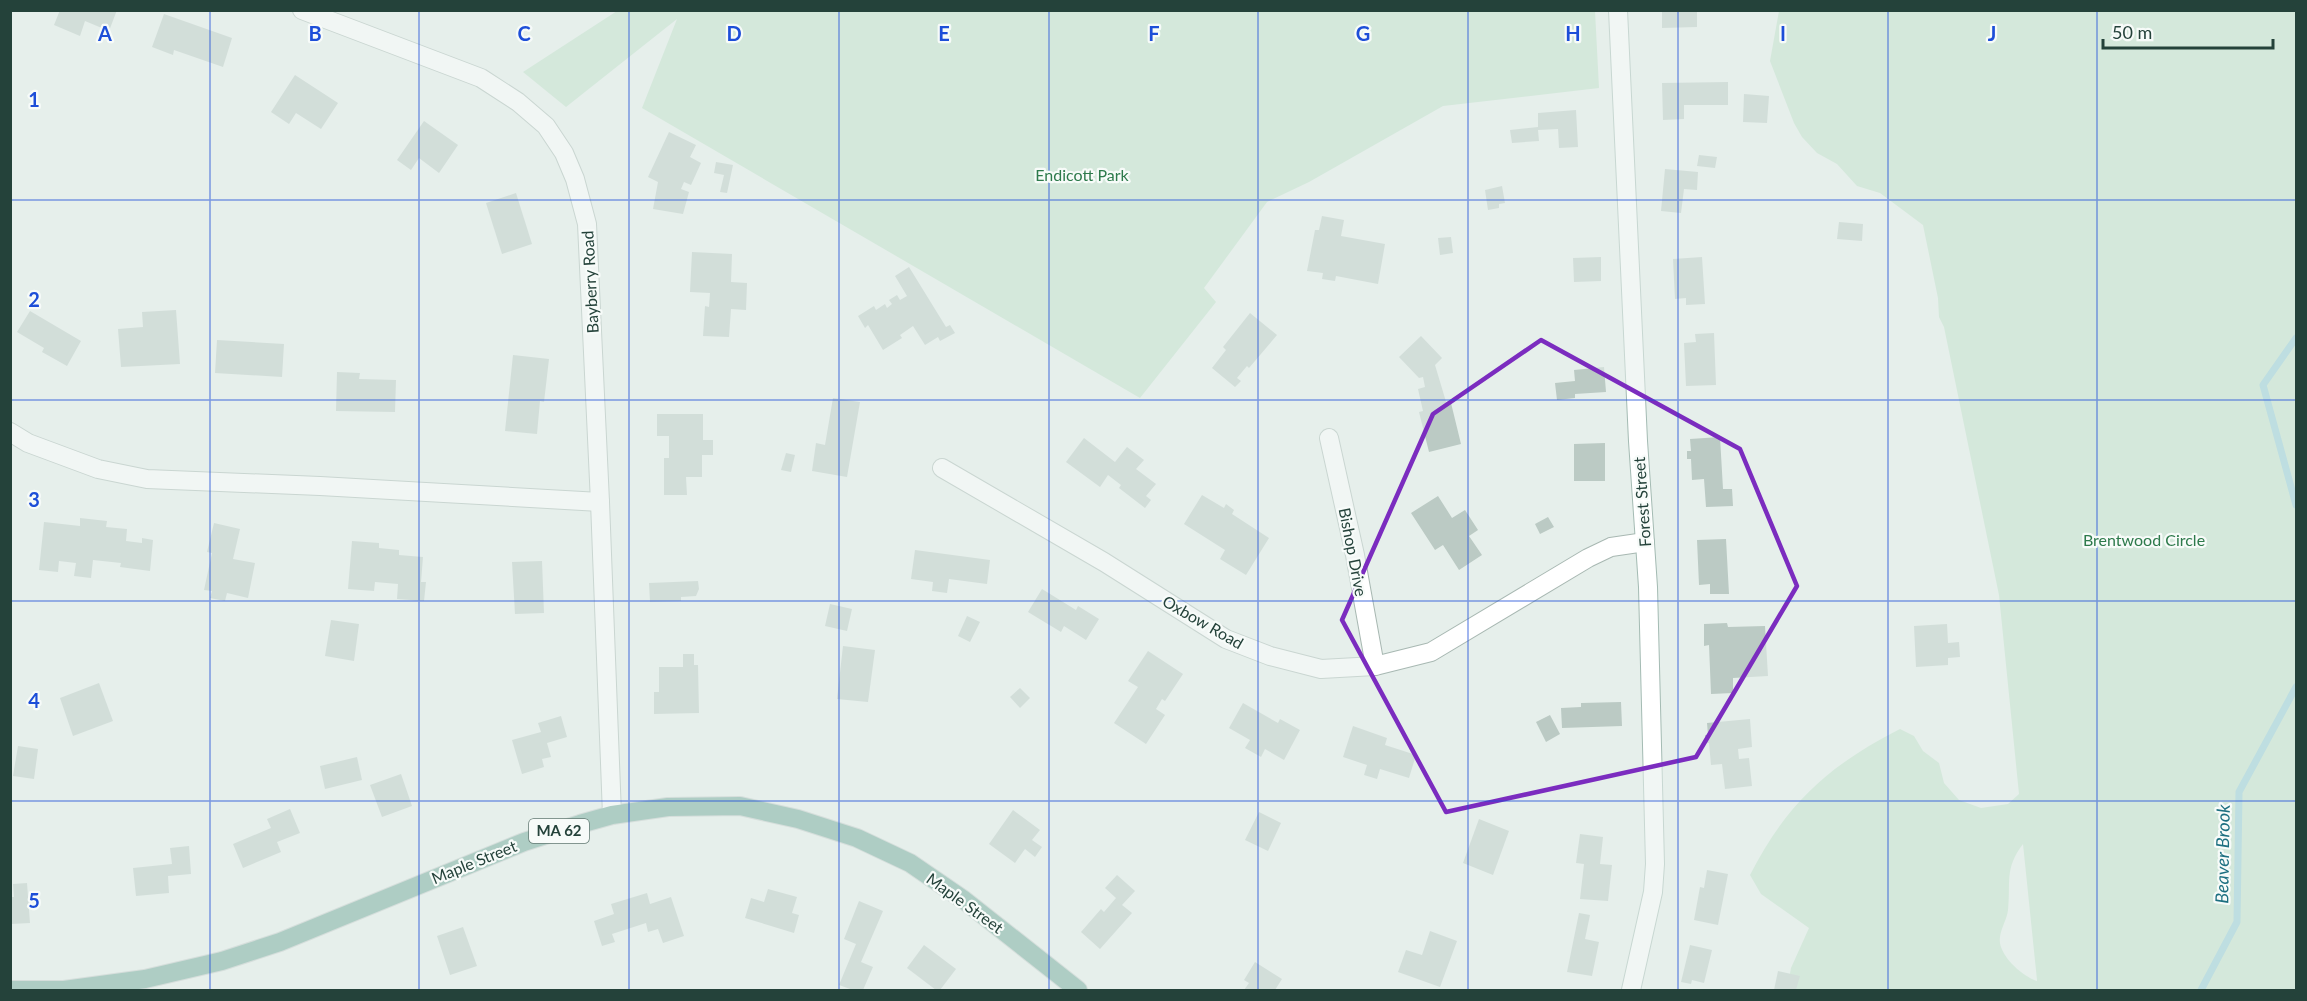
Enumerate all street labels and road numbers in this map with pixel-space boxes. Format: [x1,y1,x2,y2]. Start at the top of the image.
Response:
street label: Bayberry Road [577,230,602,334]
street label: Forest Street [1629,456,1654,548]
street label: Bishop Drive [1336,506,1371,598]
street label: Oxbow Road [1159,591,1247,652]
road number: MA 62 [529,819,589,843]
street label: Maple Street [429,836,519,887]
street label: Maple Street [923,868,1007,937]

